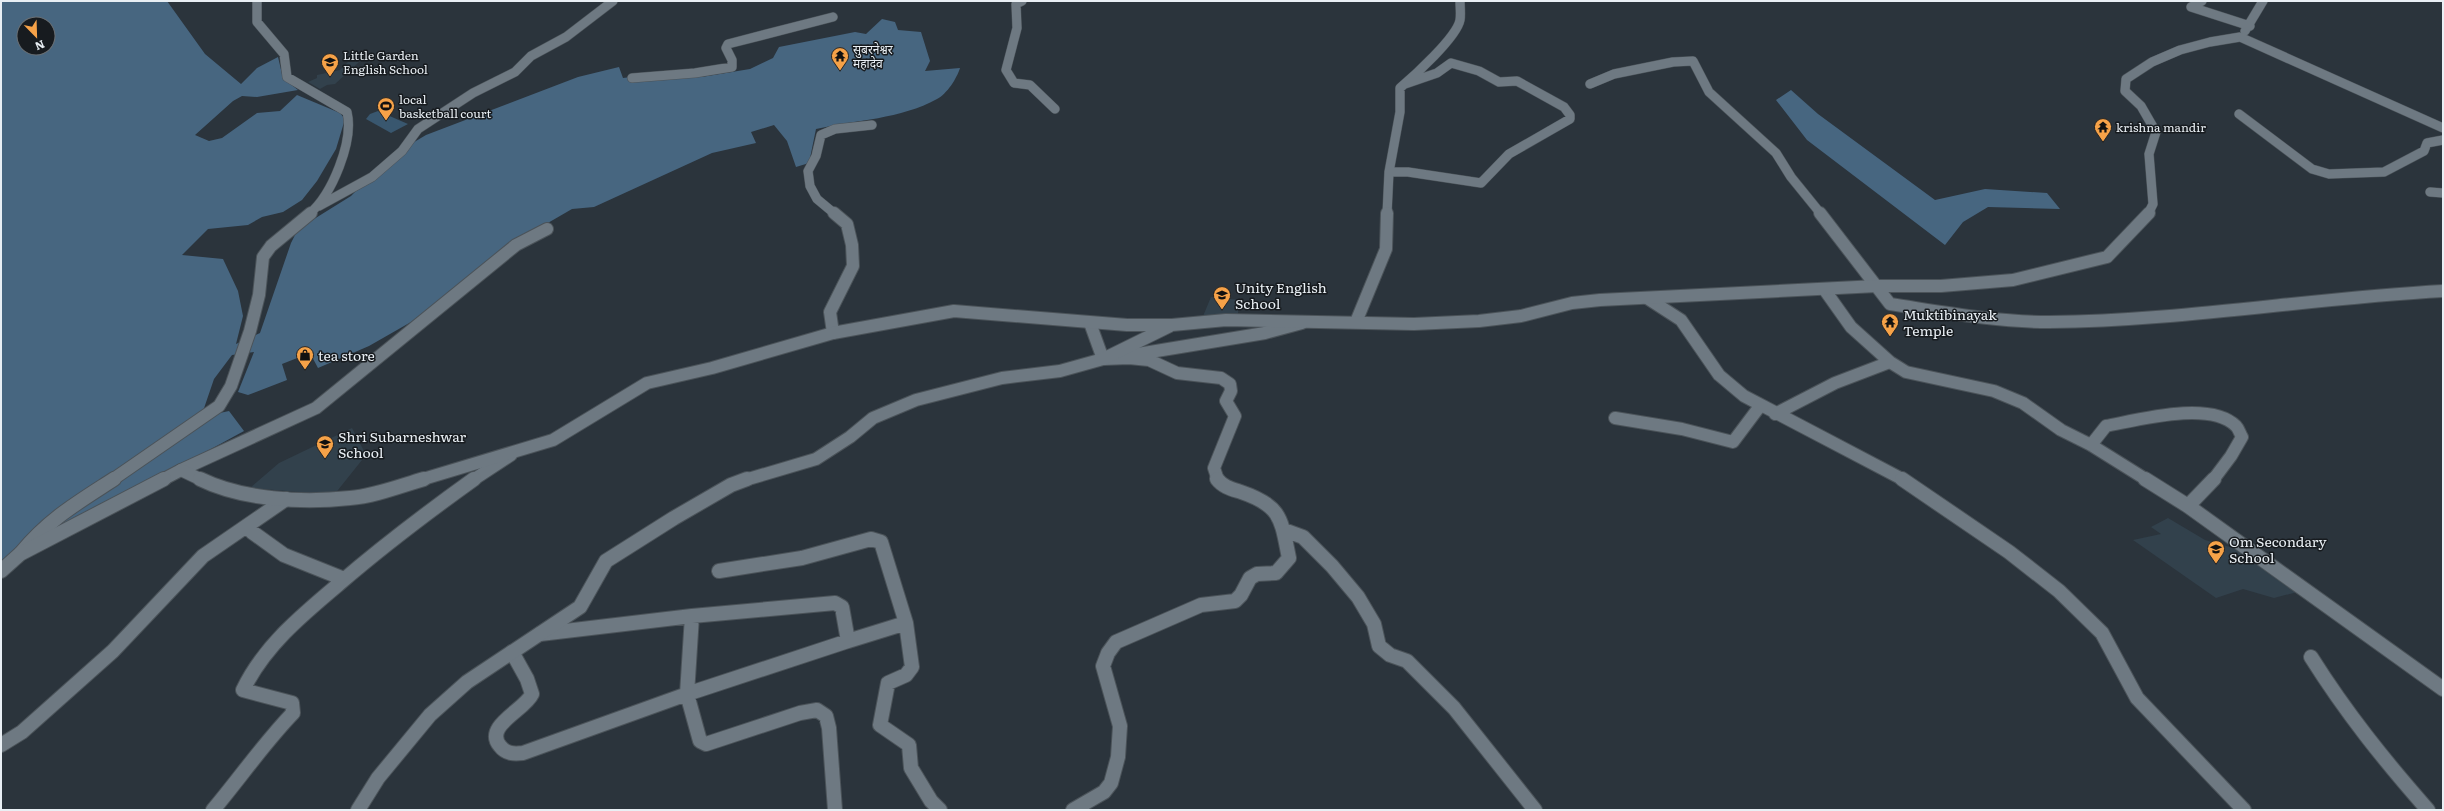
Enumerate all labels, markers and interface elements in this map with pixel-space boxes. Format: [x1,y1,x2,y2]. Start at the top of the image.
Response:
north arrow [16,16,56,56]
text: N [33,37,48,55]
place label: सुबरनेश्वर महादेव [853,40,894,72]
place label: Little Garden English School [343,46,428,78]
temple icon: सुबरनेश्वर महादेव [830,46,850,71]
school or university icon: Little Garden English School [320,52,340,77]
place label: local basketball court [399,90,492,122]
sports icon: local basketball court [376,96,396,121]
temple icon: krishna mandir [2093,117,2113,142]
place label: krishna mandir [2116,118,2206,136]
place label: Unity English School [1235,277,1327,313]
school or university icon: Unity English School [1212,285,1232,310]
place label: Muktibinayak Temple [1903,304,1997,340]
temple icon: Muktibinayak Temple [1880,312,1900,337]
shop icon: tea store [295,345,315,370]
place label: tea store [318,345,375,365]
place label: Shri Subarneshwar School [338,426,467,462]
school or university icon: Shri Subarneshwar School [315,434,335,459]
place label: Om Secondary School [2229,531,2327,567]
school or university icon: Om Secondary School [2206,539,2226,564]

